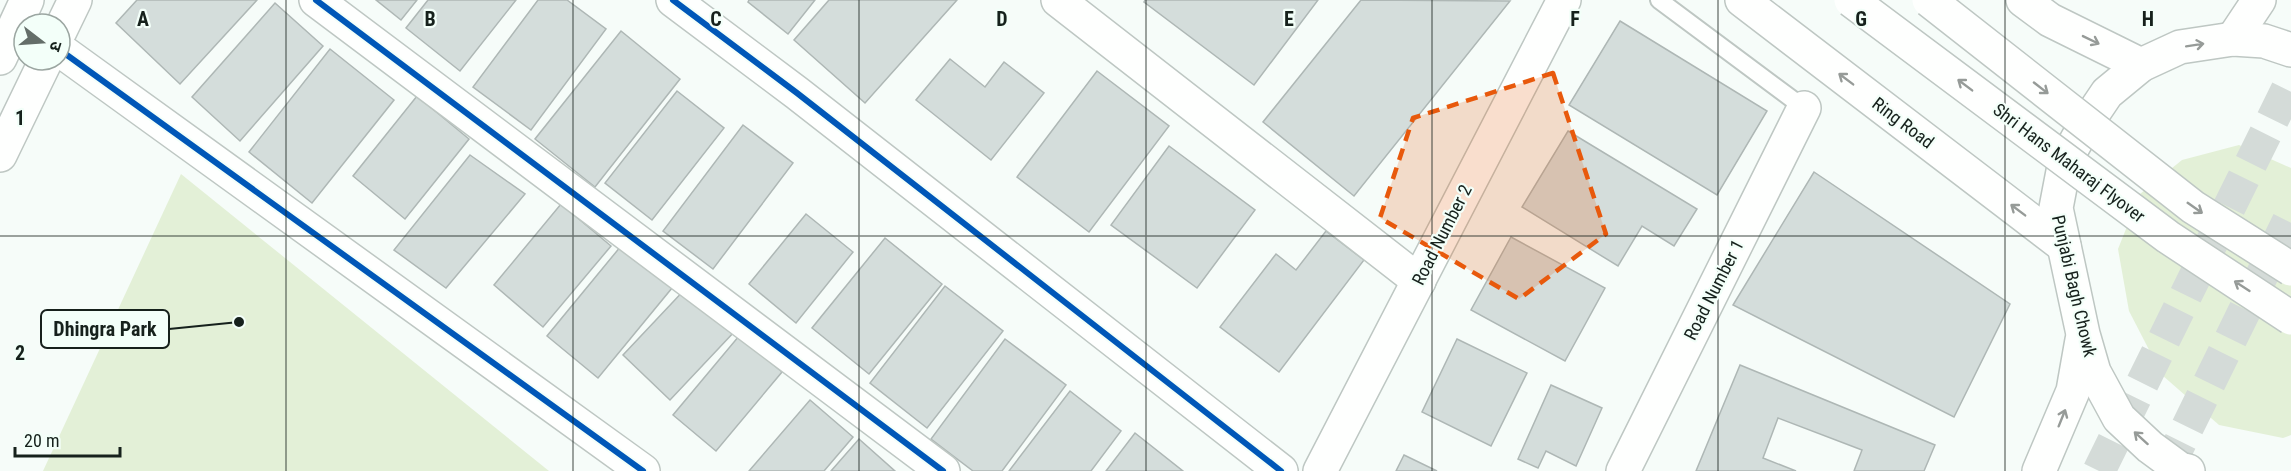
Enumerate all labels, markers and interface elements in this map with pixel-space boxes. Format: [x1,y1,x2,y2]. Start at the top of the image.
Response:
text: A [137,7,149,31]
text: B [424,7,436,31]
text: C [710,7,722,31]
text: D [996,7,1008,31]
text: E [1284,7,1294,31]
text: F [1570,7,1580,31]
text: G [1855,7,1867,31]
text: H [2142,7,2154,31]
north arrow [12,12,72,72]
one-way arrow [2082,35,2100,47]
text: उ [45,39,66,54]
one-way arrow [2185,39,2205,50]
one-way arrow [1838,73,1854,86]
one-way arrow [1958,79,1974,92]
one-way arrow [2033,81,2049,94]
street label: Ring Road [1868,93,1938,153]
street label: Shri Hans Maharaj Flyover [1989,99,2150,227]
text: 1 [15,106,25,130]
street label: Road Number 2 [1407,181,1476,288]
one-way arrow [2187,202,2203,214]
one-way arrow [2010,204,2026,217]
street label: Punjabi Bagh Chowk [2048,213,2101,359]
street label: Road Number 1 [1679,236,1748,343]
one-way arrow [2234,279,2251,291]
callout: Dhingra Park [41,310,169,348]
text: Dhingra Park [53,317,157,341]
text: 2 [15,341,25,365]
one-way arrow [2057,409,2068,427]
scale bar [15,420,120,458]
text: 20 m [24,430,59,451]
one-way arrow [2133,431,2148,445]

